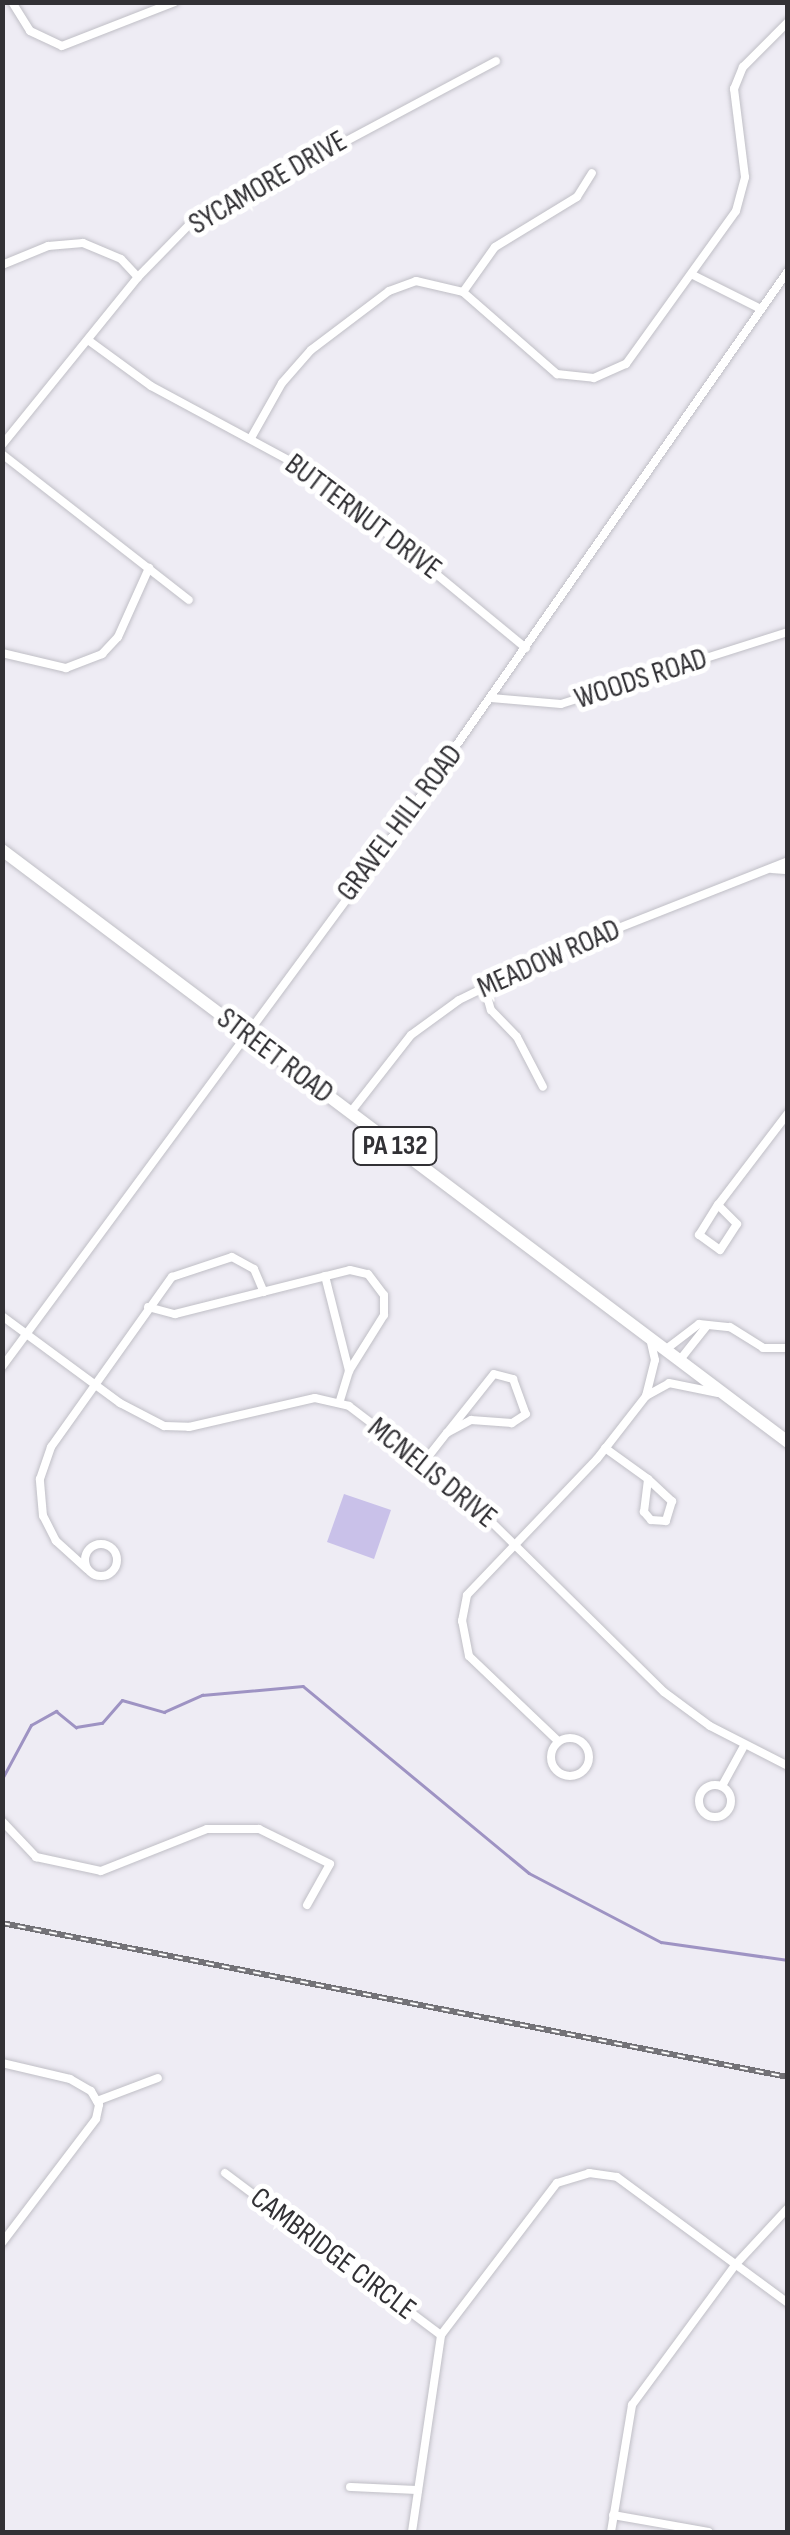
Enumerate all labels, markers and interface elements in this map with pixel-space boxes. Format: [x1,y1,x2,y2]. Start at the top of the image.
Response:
street label: SYCAMORE DRIVE [183,123,353,243]
street label: BUTTERNUT DRIVE [278,447,448,587]
street label: WOODS ROAD [570,641,712,717]
street label: GRAVEL HILL ROAD [330,738,470,908]
street label: MEADOW ROAD [472,912,626,1006]
street label: STREET ROAD [210,1001,340,1111]
road number: PA 132 [350,1123,440,1169]
street label: MCNELIS DRIVE [360,1410,504,1536]
street label: CAMBRIDGE CIRCLE [243,2180,423,2328]

